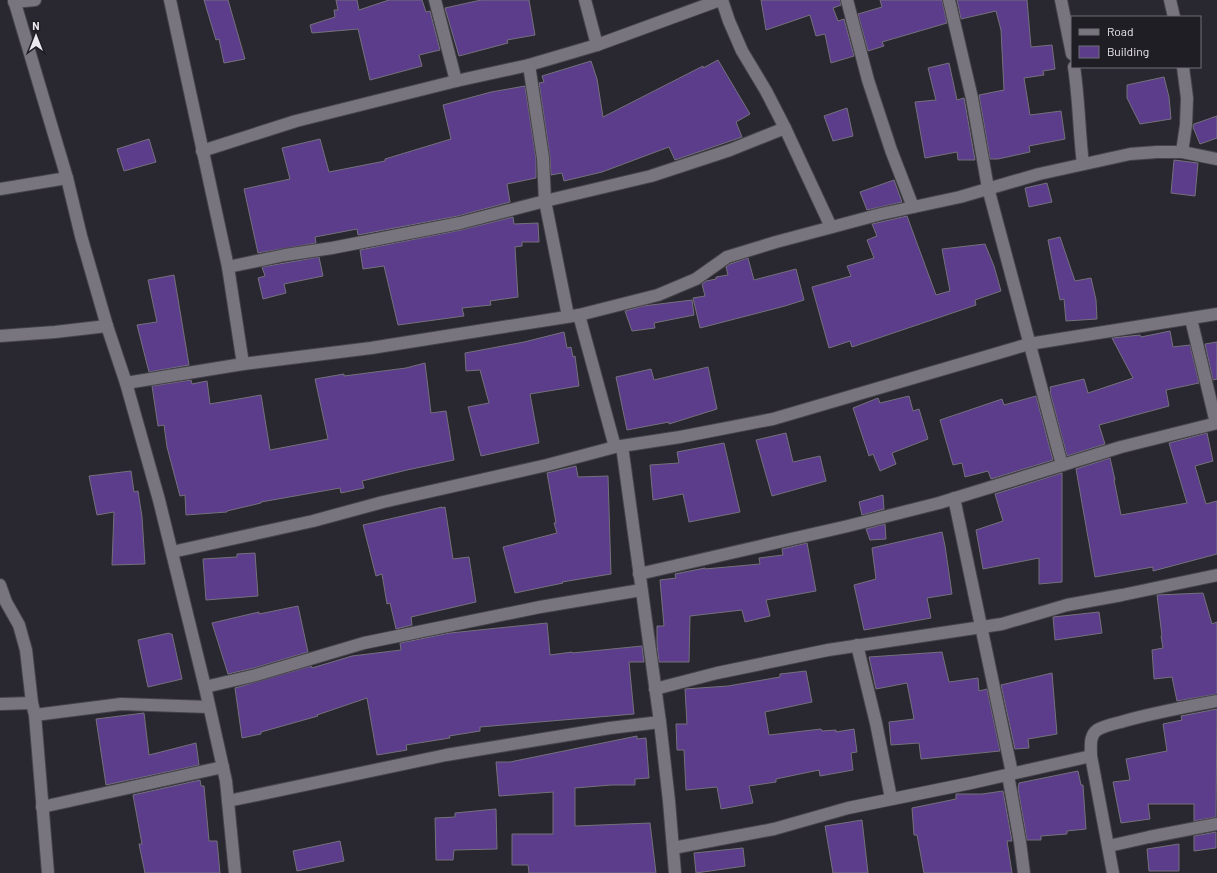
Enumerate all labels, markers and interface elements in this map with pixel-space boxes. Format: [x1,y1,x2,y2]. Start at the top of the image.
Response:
north arrow [16,16,56,56]
legend [1071,16,1201,68]
text: N [32,19,40,32]
text: Road [1107,24,1134,38]
text: Building [1107,44,1149,58]

